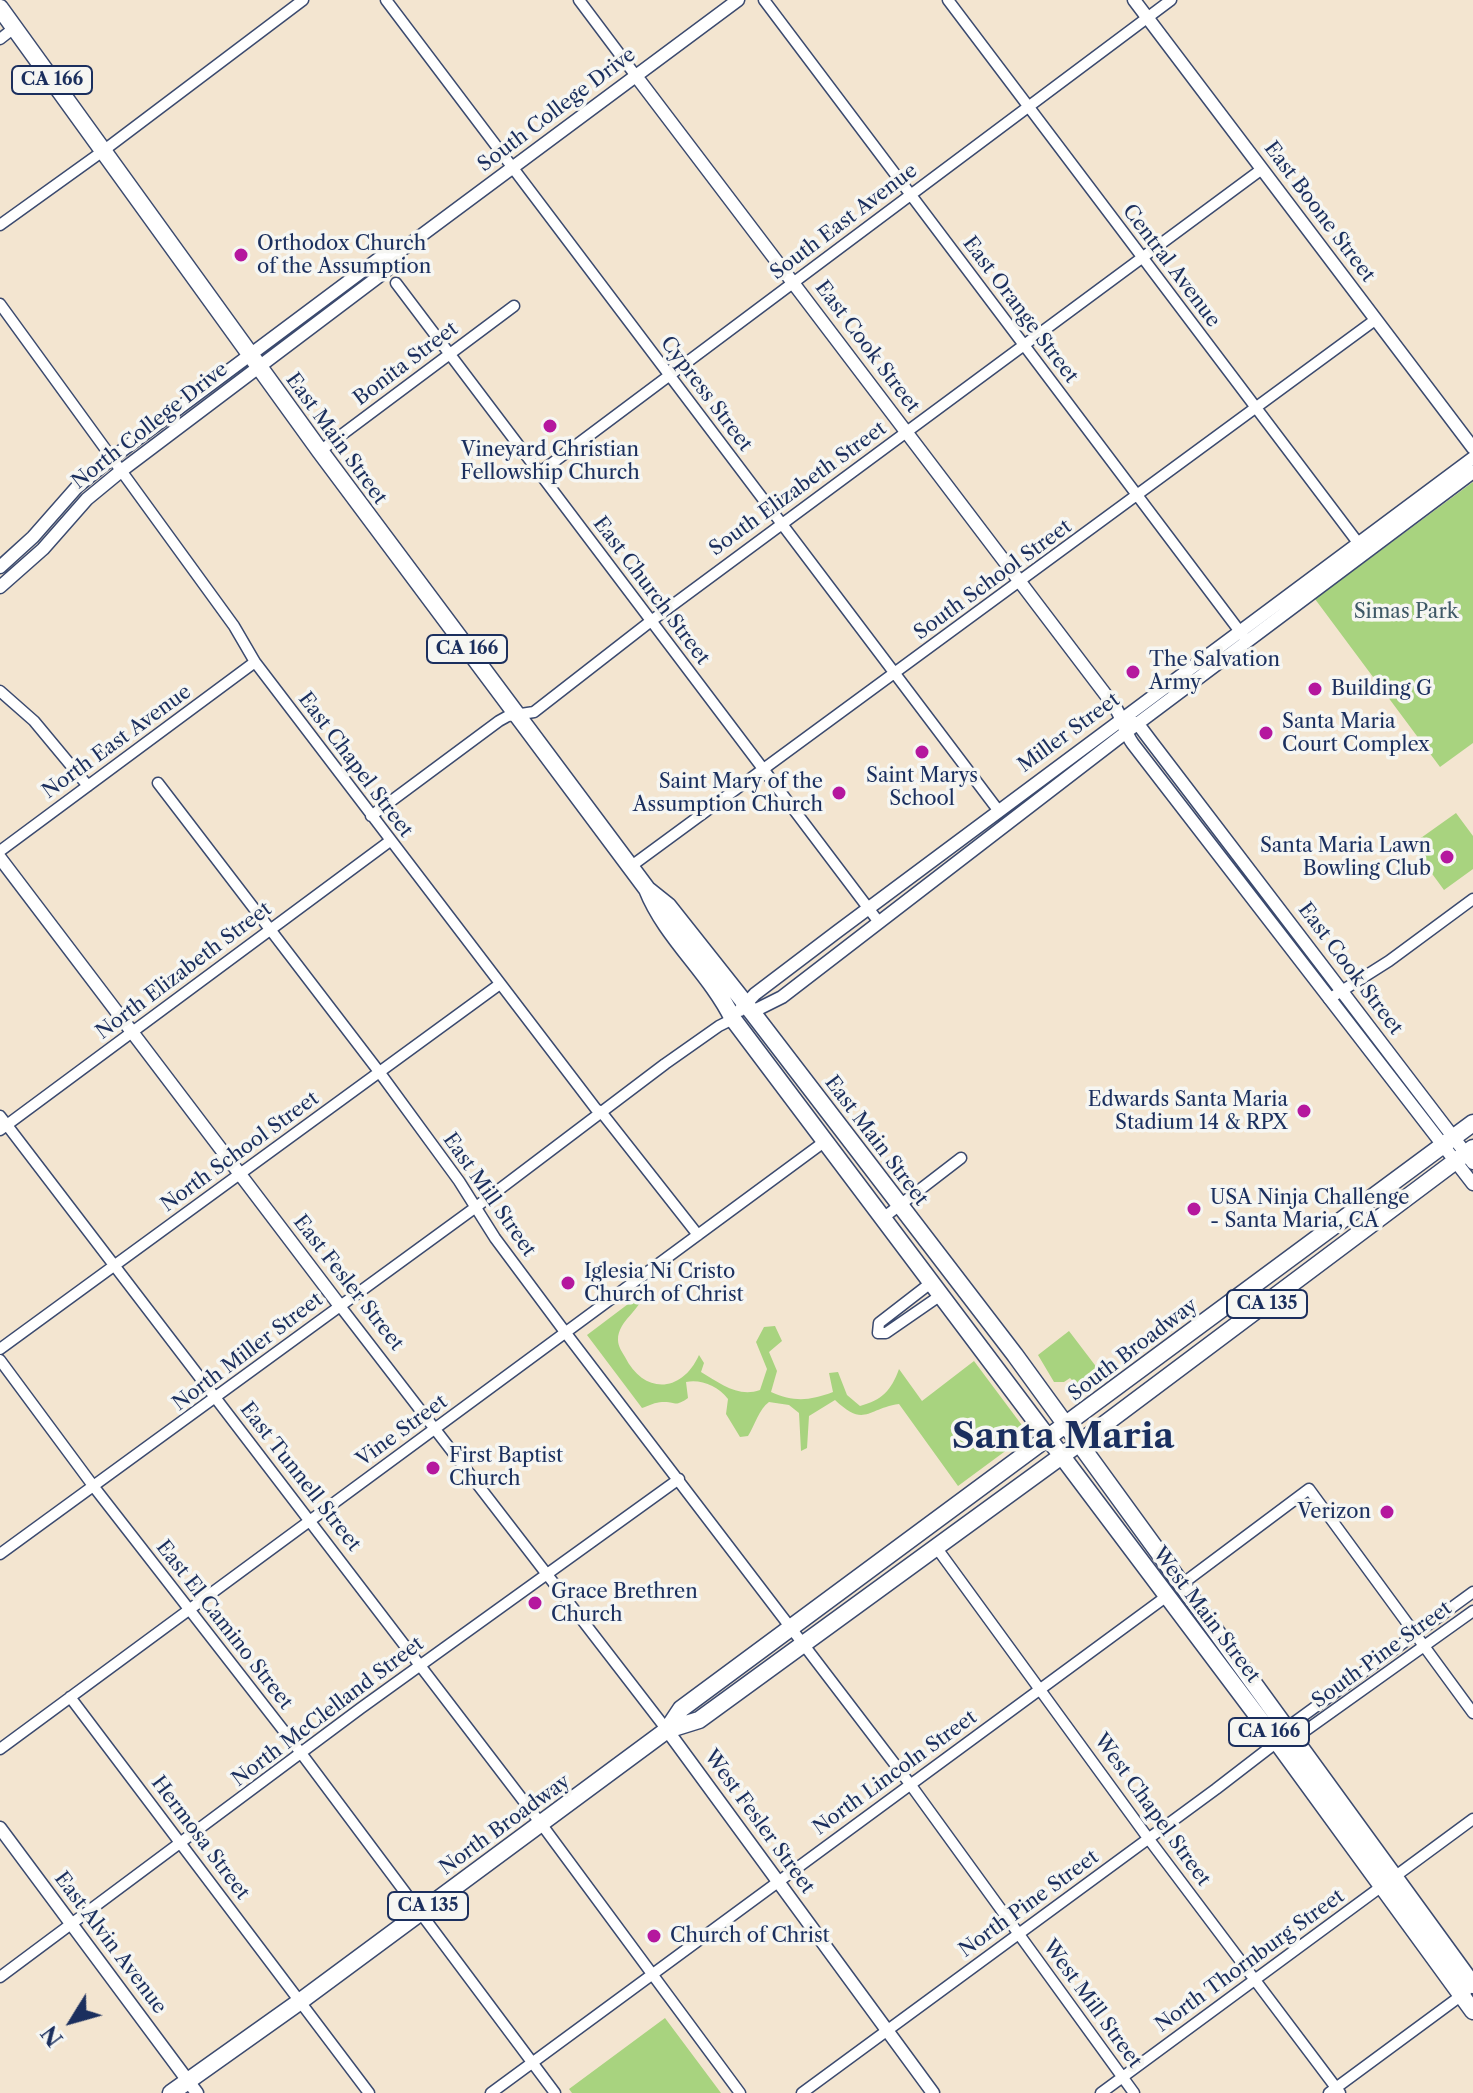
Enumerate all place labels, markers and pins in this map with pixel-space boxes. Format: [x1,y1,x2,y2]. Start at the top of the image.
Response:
place label: Orthodox Church of the Assumption [257,232,431,279]
marker: Orthodox Church of the Assumption [232,246,250,264]
marker: Vineyard Christian Fellowship Church [541,417,559,435]
place label: Vineyard Christian Fellowship Church [460,438,640,485]
place label: The Salvation Army [1149,648,1280,695]
marker: The Salvation Army [1124,663,1142,681]
place label: Building G [1331,677,1432,701]
marker: Building G [1306,680,1324,698]
place label: Santa Maria Court Complex [1282,710,1429,757]
marker: Santa Maria Court Complex [1257,724,1275,742]
marker: Saint Marys School [913,743,931,761]
place label: Saint Marys School [866,764,978,811]
place label: Saint Mary of the Assumption Church [633,770,823,817]
marker: Saint Mary of the Assumption Church [830,784,848,802]
place label: Santa Maria Lawn Bowling Club [1260,834,1431,881]
marker: Santa Maria Lawn Bowling Club [1438,848,1456,866]
place label: Edwards Santa Maria Stadium 14 & RPX [1088,1088,1288,1135]
marker: Edwards Santa Maria Stadium 14 & RPX [1295,1102,1313,1120]
place label: USA Ninja Challenge - Santa Maria, CA [1210,1186,1409,1233]
marker: USA Ninja Challenge - Santa Maria, CA [1185,1200,1203,1218]
place label: Iglesia Ni Cristo Church of Christ [584,1260,744,1307]
marker: Iglesia Ni Cristo Church of Christ [559,1274,577,1292]
place label: First Baptist Church [449,1444,563,1491]
marker: First Baptist Church [424,1459,442,1477]
place label: Verizon [1298,1500,1371,1524]
marker: Verizon [1378,1503,1396,1521]
place label: Grace Brethren Church [551,1580,698,1627]
marker: Grace Brethren Church [526,1594,544,1612]
place label: Church of Christ [670,1924,830,1948]
marker: Church of Christ [645,1927,663,1945]

